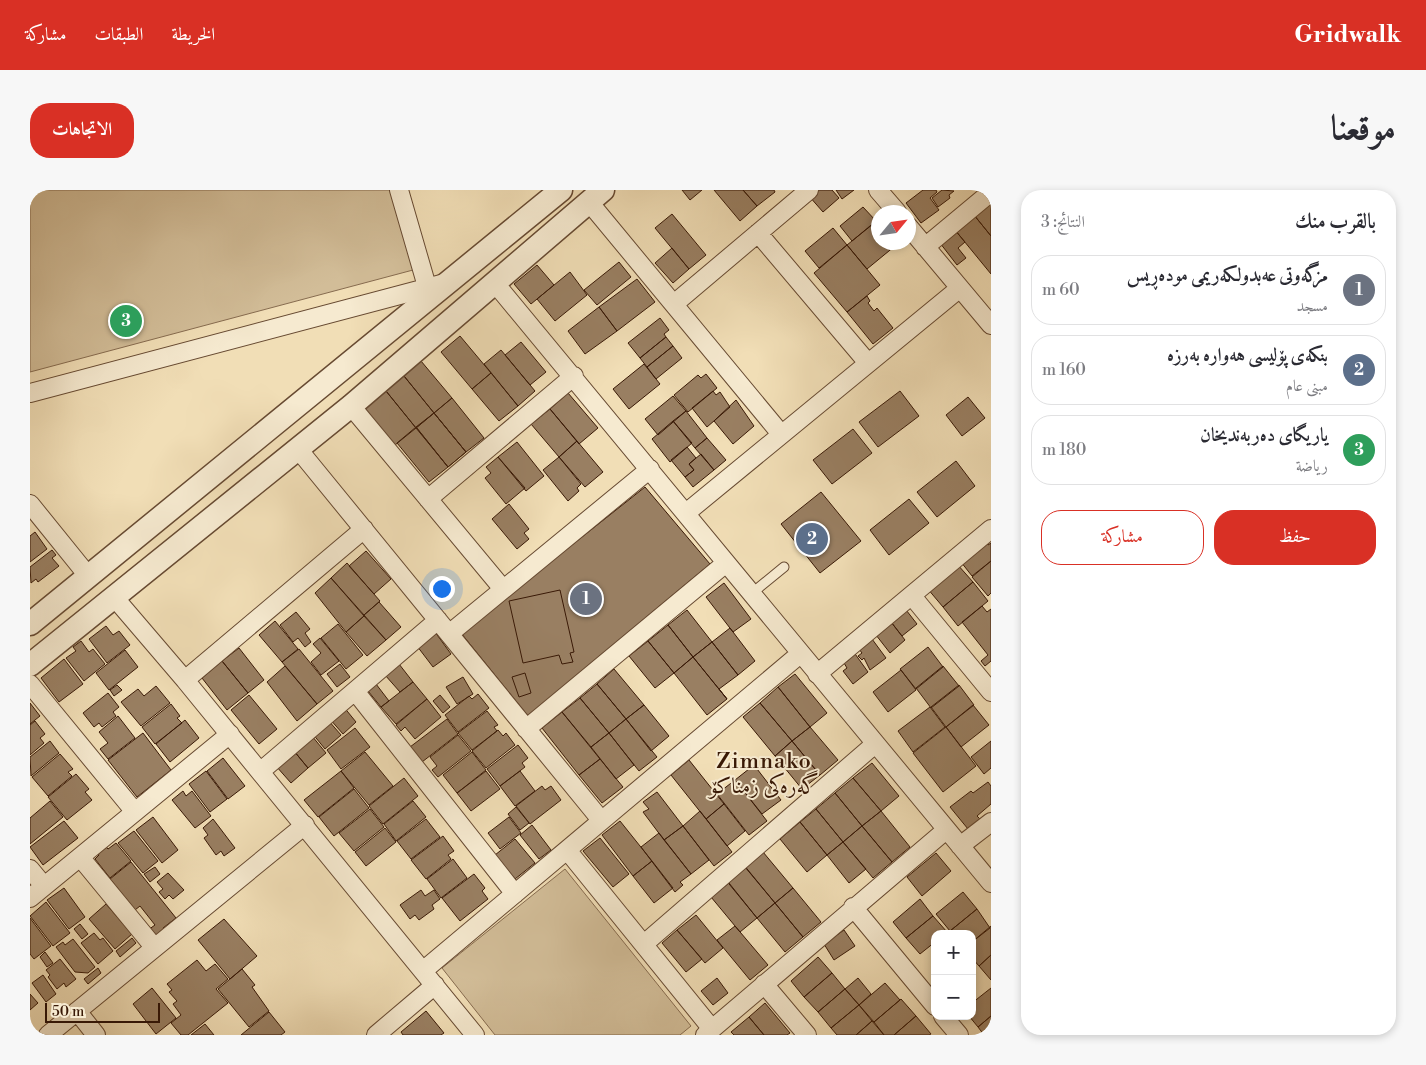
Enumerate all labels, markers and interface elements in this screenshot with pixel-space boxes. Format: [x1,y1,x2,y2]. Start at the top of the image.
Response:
text: Gridwalk [1294,20,1401,50]
text: مشاركة [25,23,66,46]
text: الطبقات [94,23,143,46]
text: الخريطة [171,23,215,46]
button: الاتجاهات [30,103,134,158]
text: موقعنا [1331,107,1396,150]
north arrow [871,205,916,250]
text: بالقرب منك [1295,209,1376,235]
text: النتائج: 3 [1041,212,1085,232]
text: مزگەوتی عەبدولکەریمی مودەڕیس [1127,263,1328,287]
text: 60 m [1042,280,1080,300]
text: 1 [1355,280,1363,300]
text: مسجد [1297,296,1328,316]
pin: 3 [110,302,142,340]
text: بنکەی پۆلیسی هەوارە بەرزە [1167,343,1328,367]
text: 160 m [1042,360,1086,380]
text: 2 [1354,360,1364,380]
text: مبنى عام [1286,376,1328,396]
text: یاریگاى ده‌ربه‌ندیخان [1200,423,1328,447]
text: 180 m [1042,440,1086,460]
text: 3 [1354,440,1364,460]
text: رياضة [1296,456,1328,476]
button: مشاركة [1041,510,1204,565]
button: حفظ [1214,510,1376,565]
pin: 2 [796,520,828,558]
your location [429,576,455,602]
pin: 1 [570,580,602,618]
district label: Zimnako گەرەکی زمناکۆ [707,748,819,800]
map controls [931,930,976,1020]
button: + [931,930,976,975]
button: − [931,975,976,1020]
scale bar [45,1000,160,1023]
text: 50 m [52,1003,84,1021]

